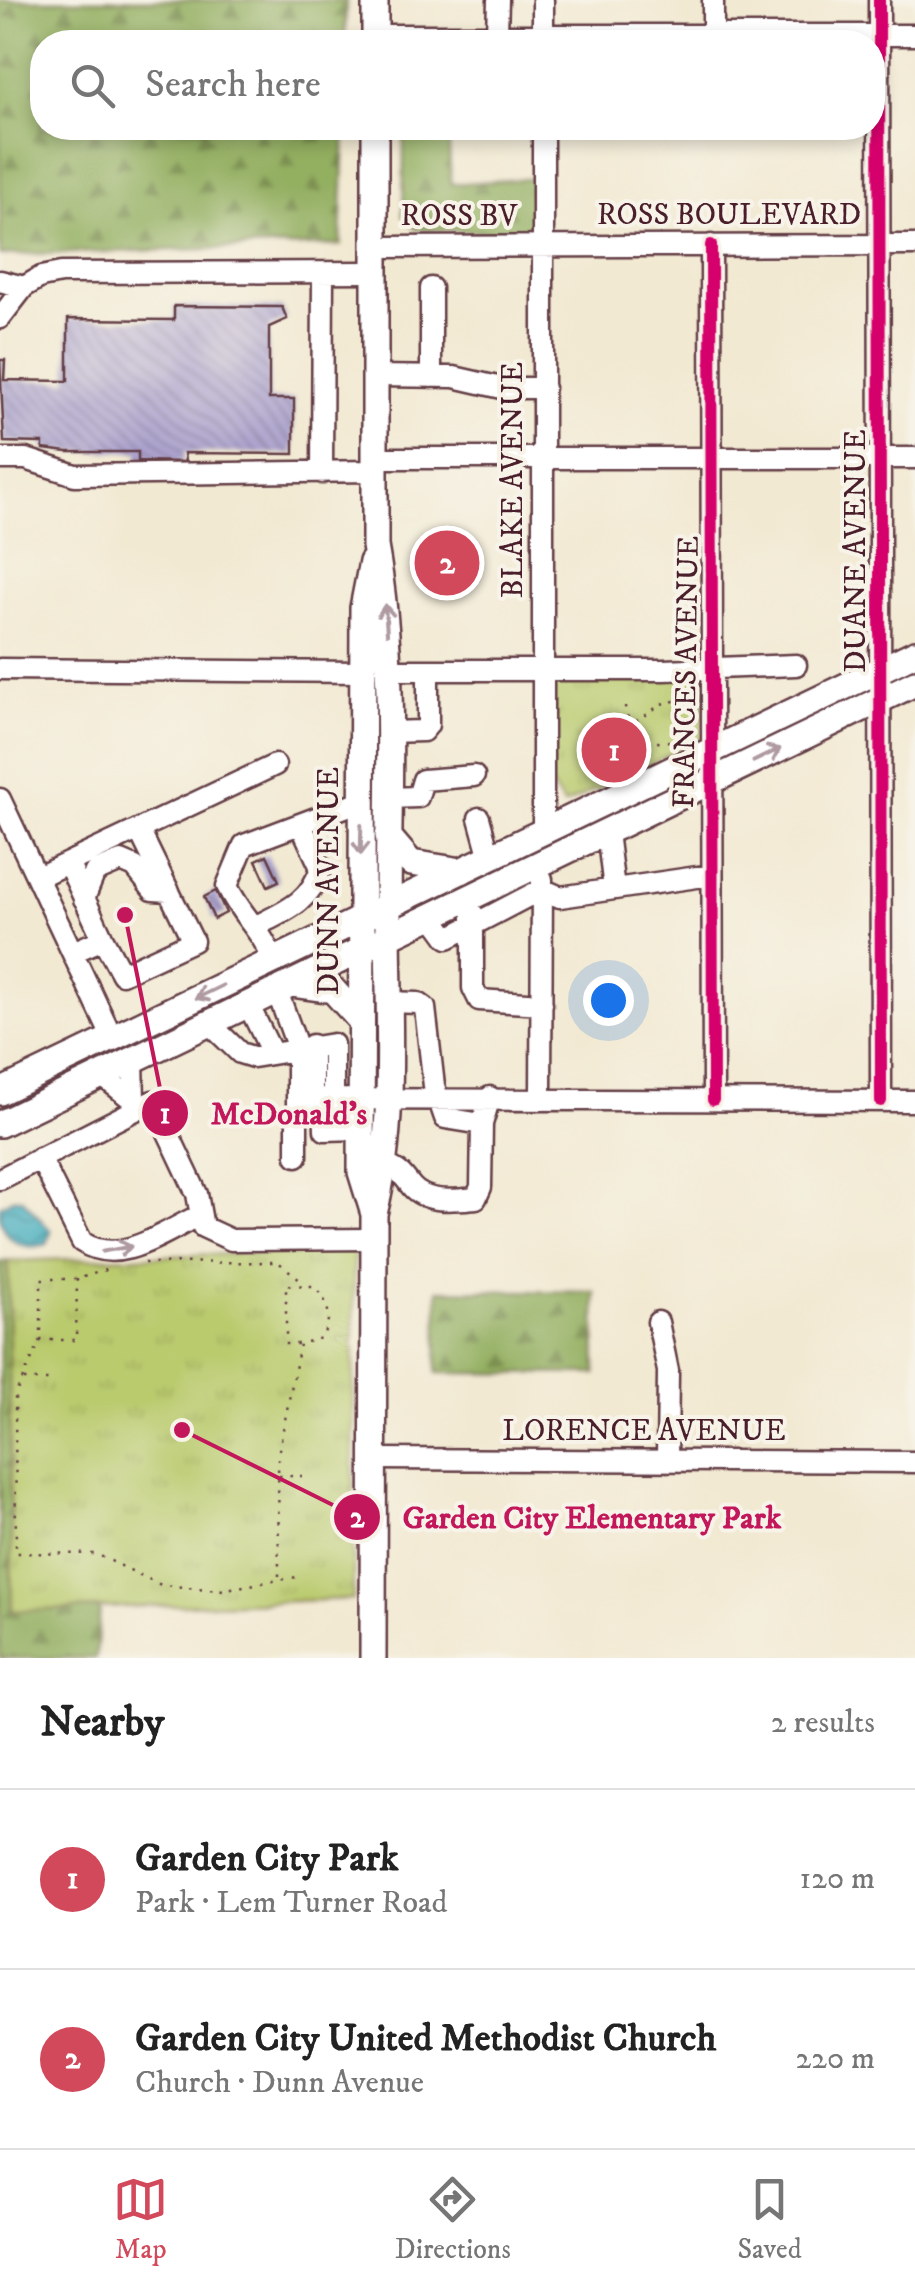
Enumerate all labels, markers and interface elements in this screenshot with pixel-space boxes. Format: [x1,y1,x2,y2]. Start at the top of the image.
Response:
search box [30,30,885,140]
icon: search [65,58,120,113]
text: Search here [145,61,321,109]
street label: ROSS BOULEVARD [597,197,861,234]
street label: ROSS BV [401,198,518,235]
street label: BLAKE AVENUE [495,362,532,598]
street label: DUANE AVENUE [838,429,875,673]
pin: 2 [414,526,480,600]
street label: FRANCES AVENUE [666,535,708,809]
one-way arrow [376,604,395,636]
pin: 1 [582,712,646,788]
one-way arrow [752,745,782,764]
street label: DUNN AVENUE [311,767,348,995]
one-way arrow [352,824,370,856]
your location [583,975,634,1026]
one-way arrow [195,984,225,1003]
callout: McDonald's [140,1082,387,1144]
text: McDonald's [211,1095,367,1135]
text: 1 [159,1096,171,1133]
one-way arrow [101,1239,133,1258]
street label: LORENCE AVENUE [502,1413,786,1450]
callout: Garden City Elementary Park [332,1486,801,1548]
text: Garden City Elementary Park [403,1499,783,1539]
text: 2 [350,1500,365,1537]
text: Nearby [40,1697,164,1749]
text: 2 results [771,1703,875,1743]
text: Garden City Park [135,1835,399,1883]
text: 1 [67,1859,78,1899]
text: 120 m [799,1859,875,1899]
text: Park · Lem Turner Road [135,1883,448,1923]
text: Garden City United Methodist Church [135,2015,716,2063]
text: 2 [65,2039,80,2079]
text: 220 m [795,2039,875,2079]
text: Church · Dunn Avenue [135,2063,424,2103]
tab: Map [113,2172,168,2267]
tab: Directions [395,2172,511,2267]
tab: Saved [737,2172,802,2267]

